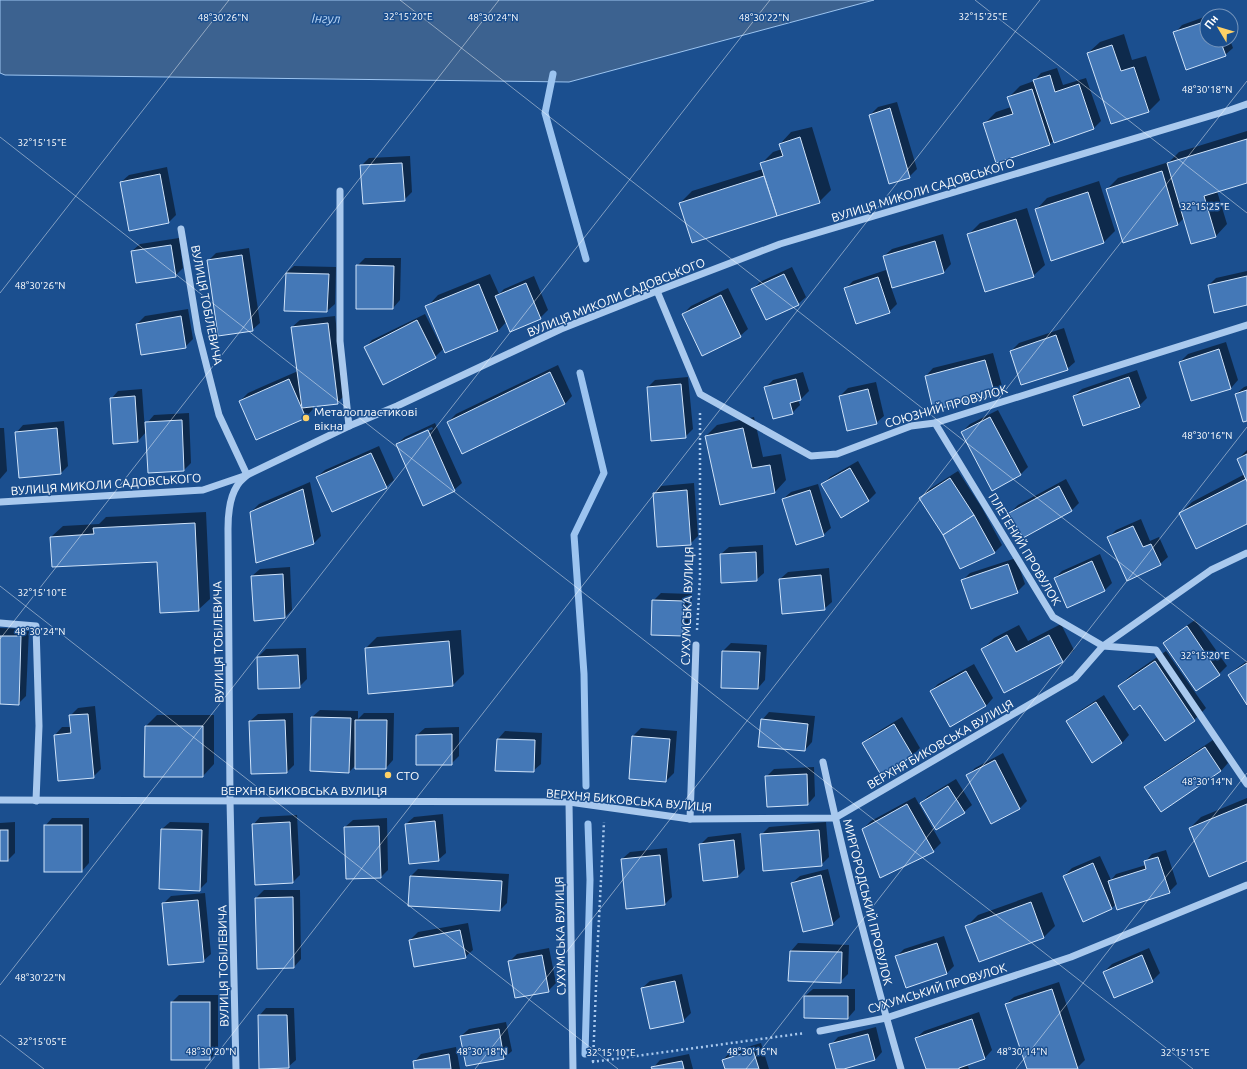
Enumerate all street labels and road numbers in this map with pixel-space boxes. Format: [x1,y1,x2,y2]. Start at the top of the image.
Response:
street label: ВУЛИЦЯ МИКОЛИ САДОВСЬКОГО [830,156,1016,224]
street label: ВУЛИЦЯ ТОБІЛЕВИЧА [189,244,225,366]
street label: ВУЛИЦЯ МИКОЛИ САДОВСЬКОГО [525,255,707,339]
street label: СОЮЗНИЙ ПРОВУЛОК [883,382,1009,430]
street label: ВУЛИЦЯ МИКОЛИ САДОВСЬКОГО [10,471,202,497]
street label: ПЛЕТЕНИЙ ПРОВУЛОК [986,491,1064,608]
street label: СУХУМСЬКА ВУЛИЦЯ [678,546,696,666]
street label: ВУЛИЦЯ ТОБІЛЕВИЧА [210,581,226,703]
street label: ВЕРХНЯ БИКОВСЬКА ВУЛИЦЯ [865,697,1015,791]
street label: ВЕРХНЯ БИКОВСЬКА ВУЛИЦЯ [221,784,387,797]
street label: ВЕРХНЯ БИКОВСЬКА ВУЛИЦЯ [545,786,713,814]
street label: МИРГОРОДСЬКИЙ ПРОВУЛОК [841,817,895,987]
street label: СУХУМСЬКА ВУЛИЦЯ [552,877,568,995]
street label: ВУЛИЦЯ ТОБІЛЕВИЧА [215,905,231,1027]
street label: СУХУМСЬКИЙ ПРОВУЛОК [866,960,1009,1015]

